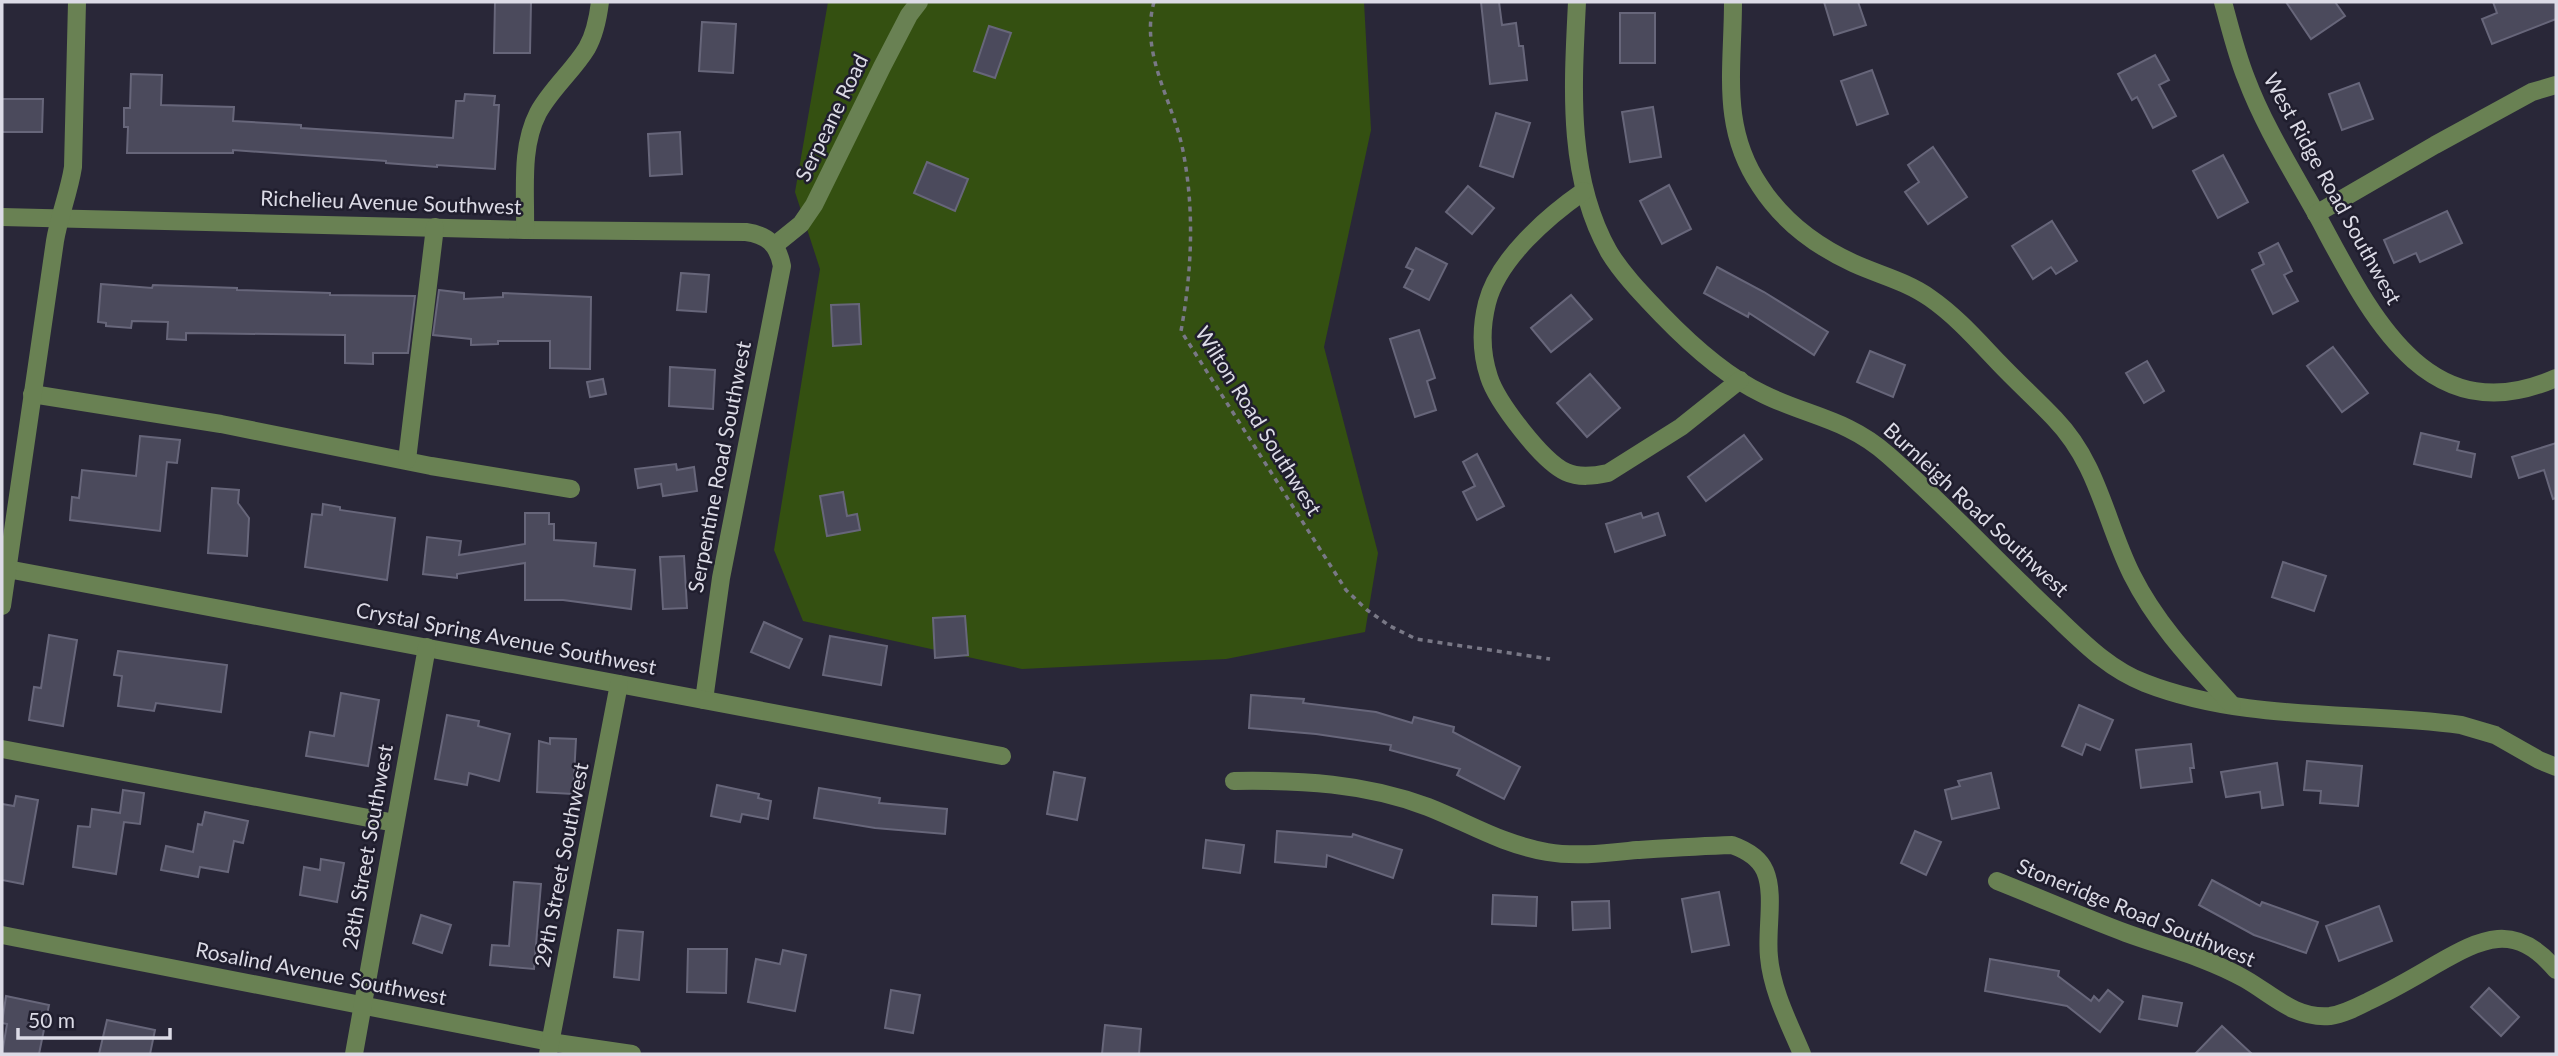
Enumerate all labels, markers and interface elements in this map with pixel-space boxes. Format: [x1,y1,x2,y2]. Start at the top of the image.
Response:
street label: Serpeane Road [789,50,872,185]
street label: West Ridge Road Southwest [2259,68,2408,309]
street label: Richelieu Avenue Southwest [260,184,523,219]
street label: Wilton Road Southwest [1191,321,1328,520]
street label: Serpentine Road Southwest [682,338,755,595]
street label: Burnleigh Road Southwest [1879,417,2075,601]
street label: Crystal Spring Avenue Southwest [354,596,659,679]
street label: 28th Street Southwest [336,742,397,951]
street label: 29th Street Southwest [528,760,593,969]
street label: Stoneridge Road Southwest [2014,852,2260,971]
street label: Rosalind Avenue Southwest [194,936,449,1009]
scale bar [18,996,170,1040]
text: 50 m [28,1007,75,1032]

